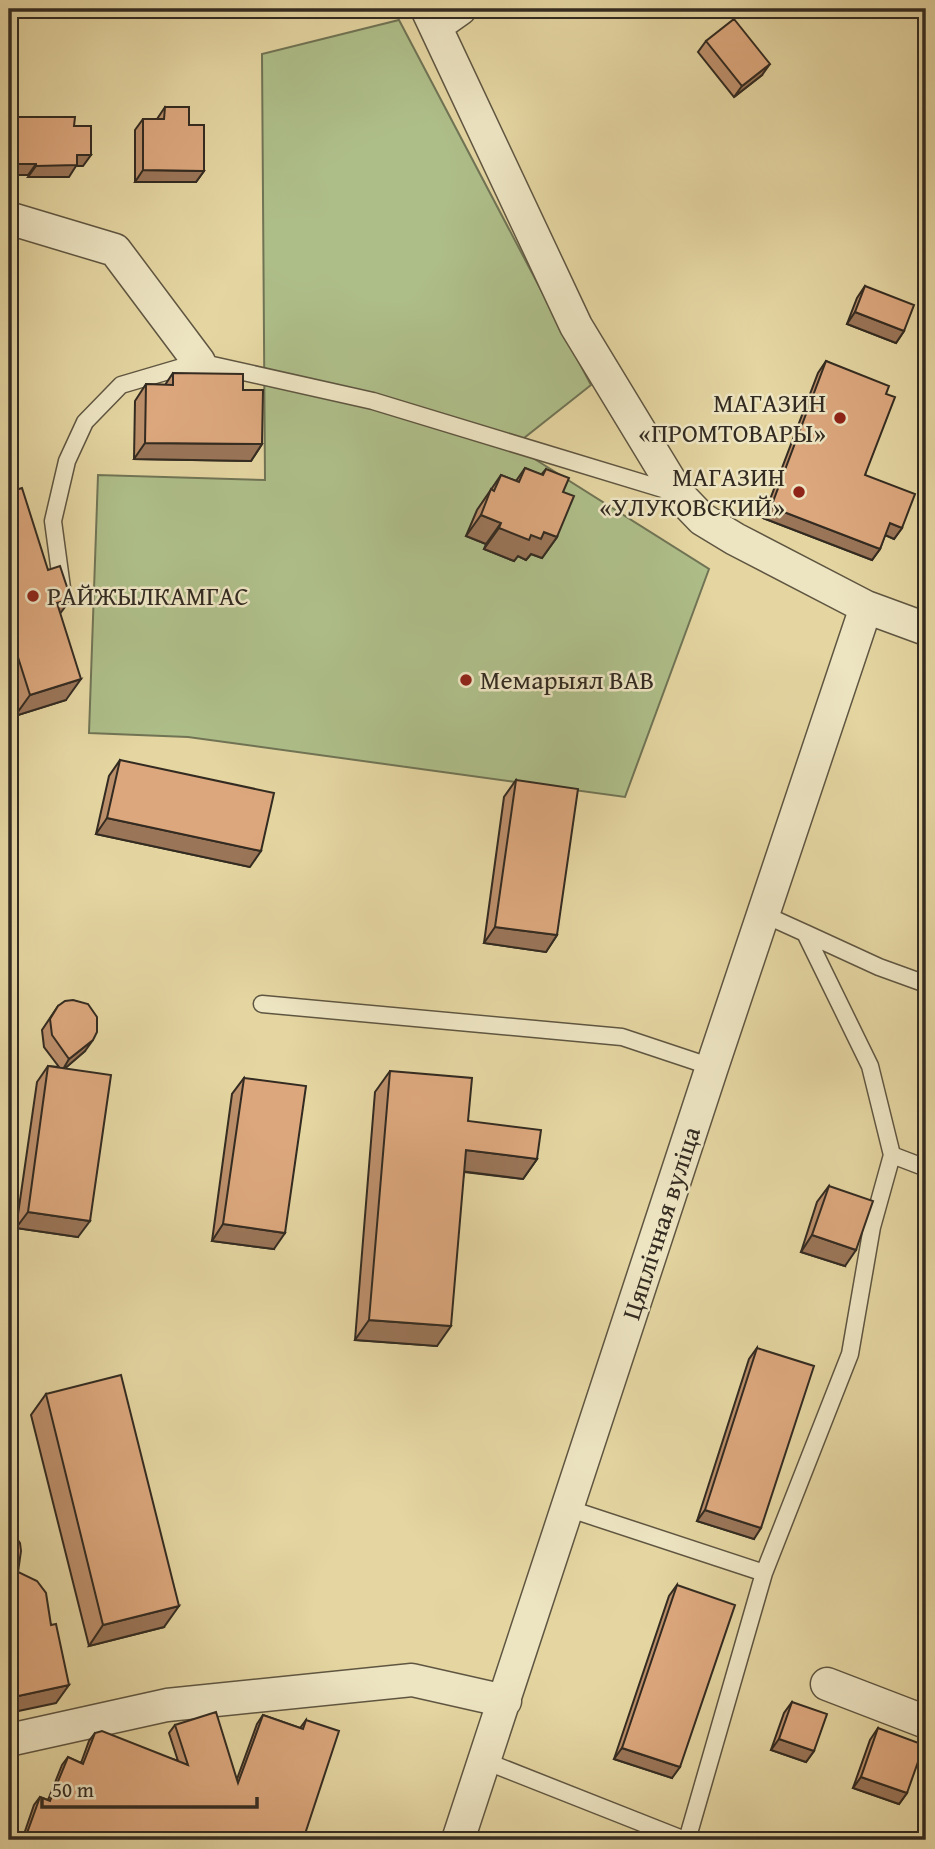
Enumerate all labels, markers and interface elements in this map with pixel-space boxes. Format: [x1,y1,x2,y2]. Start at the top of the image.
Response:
place label: МАГАЗИН «ПРОМТОВАРЫ» [638,383,826,452]
marker: МАГАЗИН «ПРОМТОВАРЫ» [832,410,848,426]
place label: МАГАЗИН «УЛУКОВСКИЙ» [599,457,785,526]
marker: МАГАЗИН «УЛУКОВСКИЙ» [791,484,807,500]
place label: РАЙЖЫЛКАМГАС [47,576,249,615]
marker: РАЙЖЫЛКАМГАС [25,588,41,604]
place label: Мемарыял ВАВ [480,660,654,699]
marker: Мемарыял ВАВ [458,672,474,688]
street label: Цяплічная вуліца [611,1121,710,1325]
scale bar [42,1765,257,1809]
text: 50 m [52,1774,94,1805]

